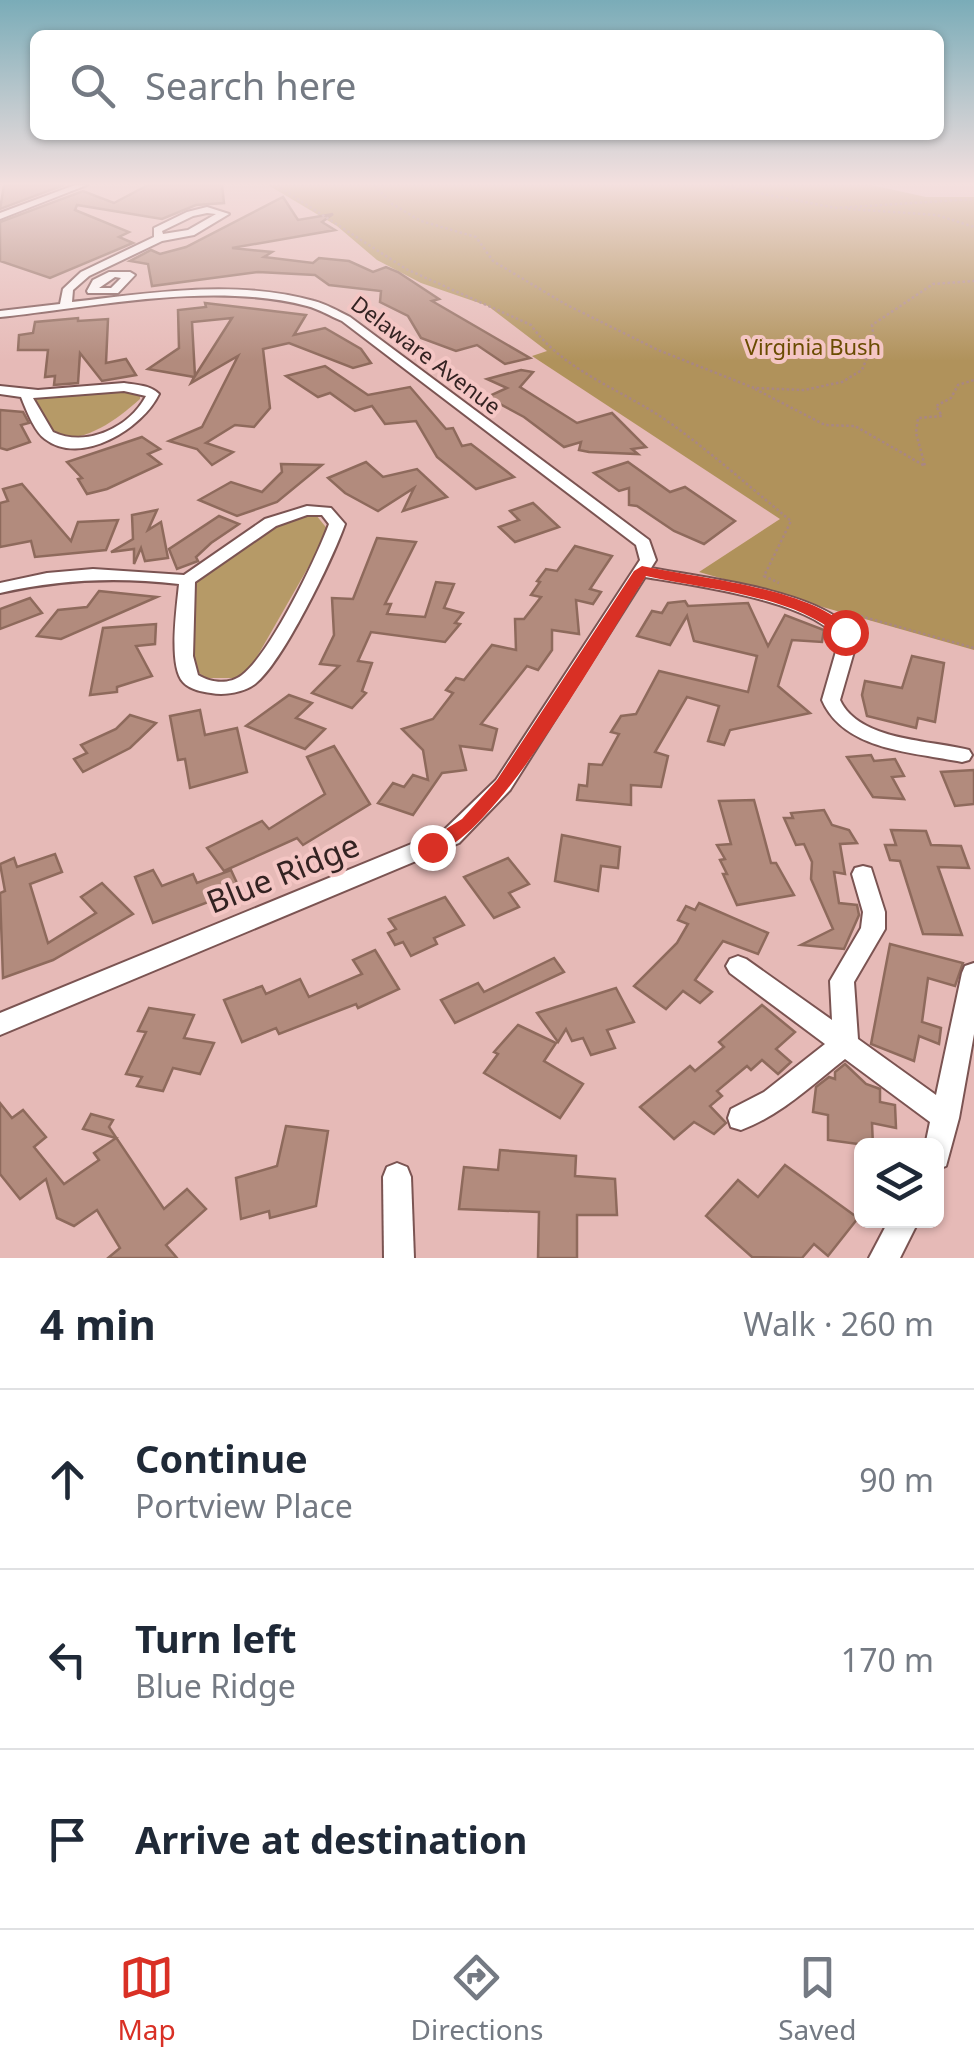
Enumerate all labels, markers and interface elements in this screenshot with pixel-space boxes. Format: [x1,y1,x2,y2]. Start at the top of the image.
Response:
search box [30,30,944,140]
icon: search [65,58,120,113]
text: Search here [145,59,356,111]
street label: Delaware Avenue [346,288,508,420]
park label: Virginia Bush [745,331,881,361]
route start [823,610,869,656]
street label: Blue Ridge [200,823,365,923]
route end [410,825,456,871]
map controls [854,1138,944,1228]
button: layers [854,1138,944,1228]
text: 4 min [40,1295,156,1352]
text: Walk · 260 m [743,1302,934,1345]
text: Continue [135,1432,308,1484]
icon: ahead [40,1452,95,1507]
text: 90 m [859,1458,934,1501]
text: Portview Place [135,1484,353,1527]
text: Turn left [135,1612,297,1664]
icon: left [40,1632,95,1687]
text: 170 m [841,1638,934,1681]
text: Blue Ridge [135,1664,296,1707]
icon: arrive [40,1812,95,1867]
text: Arrive at destination [135,1813,527,1865]
tab: Map [117,1950,176,2048]
tab: Directions [411,1950,543,2048]
tab: Saved [778,1950,857,2048]

